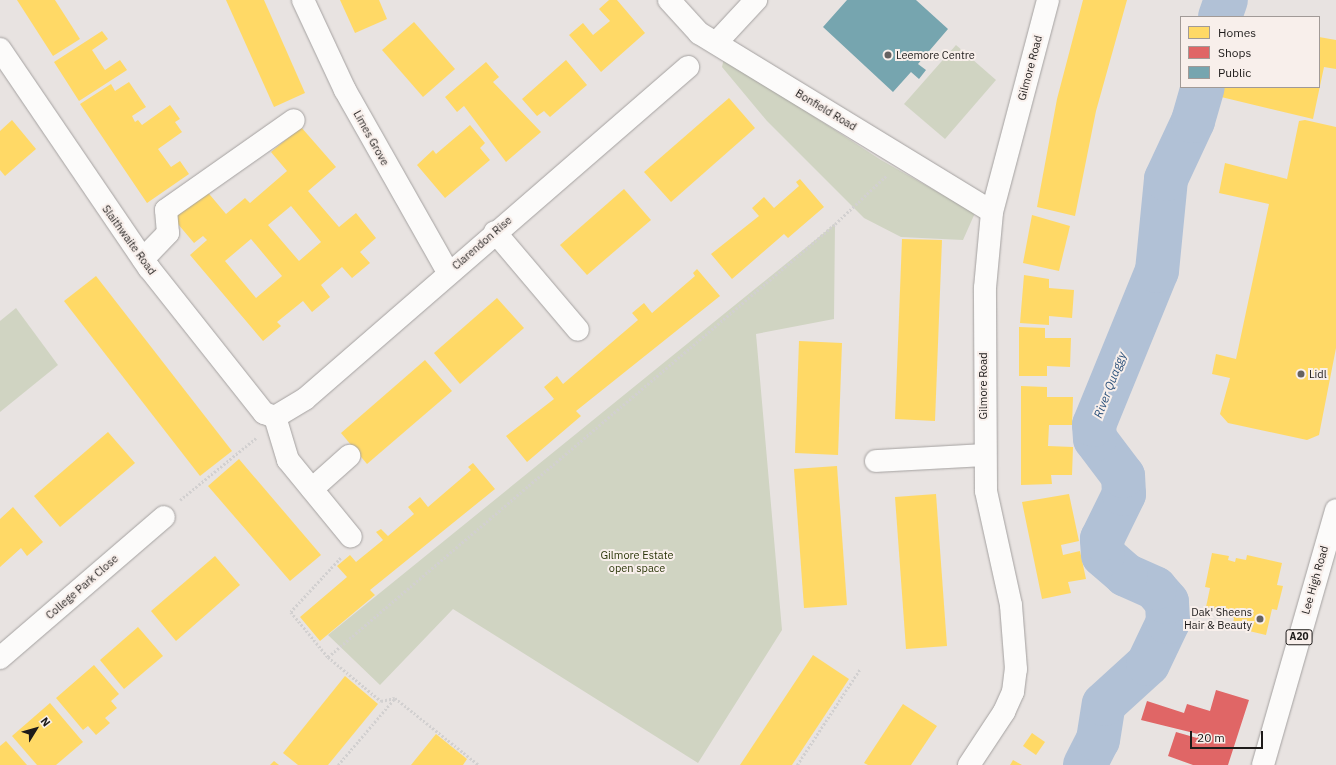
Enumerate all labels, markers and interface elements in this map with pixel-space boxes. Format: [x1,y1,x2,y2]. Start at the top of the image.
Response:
legend [1180,16,1320,88]
text: Homes [1218,25,1256,40]
street label: Gilmore Road [1015,34,1045,102]
text: Shops [1218,45,1251,60]
place label: Leemore Centre [896,48,975,62]
marker: Leemore Centre [883,50,893,60]
text: Public [1218,65,1251,80]
street label: Bonfield Road [793,87,859,133]
street label: Limes Grove [350,108,392,168]
street label: Slaithwaite Road [99,203,159,277]
street label: Clarendon Rise [450,214,514,272]
water label: River Quaggy [1091,350,1129,420]
street label: Gilmore Road [976,352,990,420]
place label: Lidl [1309,367,1327,381]
marker: Lidl [1296,369,1306,379]
street label: Lee High Road [1299,544,1331,616]
park label: Gilmore Estate open space [600,549,674,575]
street label: College Park Close [43,552,121,622]
place label: Dak' Sheens Hair & Beauty [1184,606,1252,632]
marker: Dak' Sheens Hair & Beauty [1255,614,1265,624]
road number: A20 [1285,629,1313,645]
north arrow [16,709,56,749]
text: N [38,714,54,729]
scale bar [1192,723,1265,749]
text: 20 m [1197,730,1225,745]

